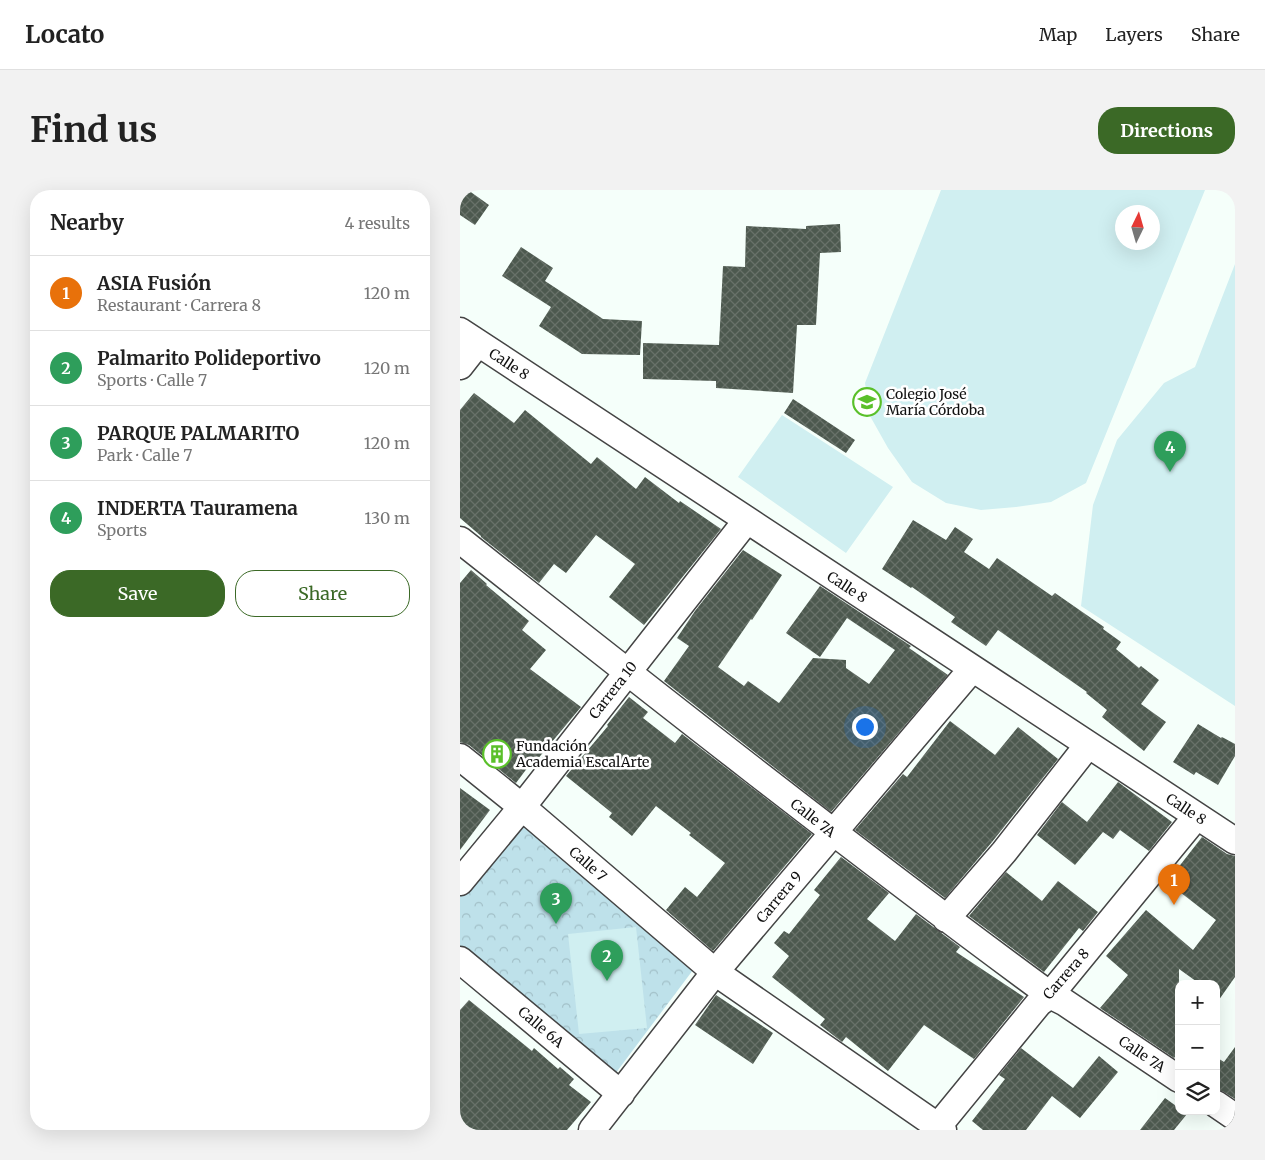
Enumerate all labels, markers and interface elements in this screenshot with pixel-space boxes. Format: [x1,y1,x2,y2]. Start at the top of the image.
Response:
text: Locato [25,19,104,50]
text: Map [1039,23,1077,46]
text: Layers [1105,23,1163,46]
text: Share [1191,23,1240,46]
button: Directions [1098,107,1235,154]
text: Find us [30,108,157,152]
north arrow [1115,205,1160,250]
text: Nearby [50,209,124,236]
text: 4 results [344,213,410,233]
text: ASIA Fusión [97,271,211,295]
text: 1 [62,283,70,303]
text: 120 m [364,283,410,303]
text: Restaurant · Carrera 8 [97,295,261,315]
street label: Calle 8 [485,344,533,384]
text: Palmarito Polideportivo [97,346,321,370]
text: 2 [61,358,71,378]
text: 120 m [364,358,410,378]
text: Sports · Calle 7 [97,370,207,390]
place label: Colegio José María Córdoba [886,385,985,419]
school or university icon: Colegio José María Córdoba [852,387,882,417]
text: PARQUE PALMARITO [97,421,299,445]
pin: 4 [1154,431,1186,472]
text: 3 [61,433,71,453]
text: 120 m [364,433,410,453]
text: Park · Calle 7 [97,445,192,465]
text: INDERTA Tauramena [97,496,298,520]
text: 4 [61,508,71,528]
text: 130 m [364,508,410,528]
text: Sports [97,520,147,540]
street label: Calle 8 [823,567,871,607]
button: Save [50,570,225,617]
button: Share [235,570,410,617]
street label: Carrera 10 [585,658,641,722]
your location [852,714,878,740]
place label: Fundación Academia EscalArte [515,737,649,771]
building icon: Fundación Academia EscalArte [482,739,512,769]
street label: Calle 8 [1162,789,1210,829]
street label: Calle 7A [787,795,839,841]
street label: Calle 7 [565,843,611,885]
pin: 1 [1158,864,1190,905]
street label: Carrera 9 [752,868,806,926]
pin: 3 [540,883,572,924]
pin: 2 [591,940,623,981]
street label: Carrera 8 [1039,945,1093,1003]
map controls [1175,980,1220,1115]
button: + [1175,980,1220,1025]
street label: Calle 6A [514,1003,568,1051]
button: − [1175,1025,1220,1070]
street label: Calle 7A [1115,1032,1169,1076]
button: layers [1175,1070,1220,1115]

